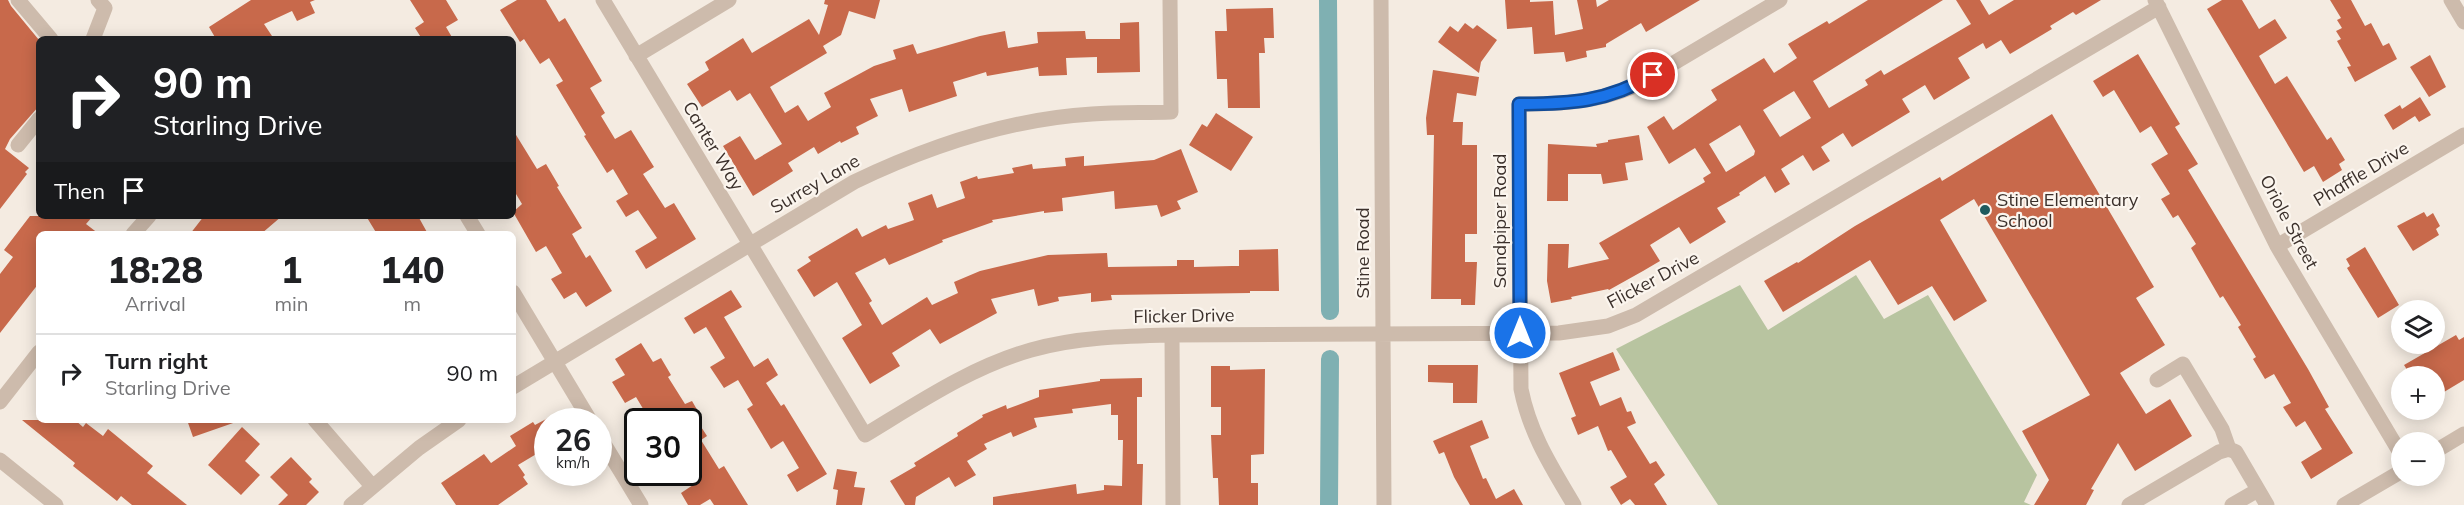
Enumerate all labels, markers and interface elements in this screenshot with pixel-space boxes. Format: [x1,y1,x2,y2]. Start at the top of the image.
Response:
pin [1627,49,1678,100]
text: 90 m [153,56,253,109]
icon: arrive [1636,58,1669,91]
icon: right [54,60,132,138]
street label: Canter Way [678,97,749,195]
text: Starling Drive [153,108,322,142]
street label: Phaffle Drive [2309,136,2413,211]
street label: Surrey Lane [766,149,864,218]
street label: Sandpiper Road [1488,154,1511,288]
street label: Oriole Street [2255,171,2324,273]
icon: arrive [117,174,150,207]
text: Then [54,177,105,205]
place label: Stine Elementary School [1997,188,2139,232]
marker: Stine Elementary School [1978,203,1992,217]
street label: Stine Road [1351,208,1374,298]
street label: Flicker Drive [1603,246,1703,313]
text: 18:28 [107,247,203,292]
text: 1 [281,247,302,292]
text: 140 [380,247,445,292]
text: Arrival [125,291,186,316]
text: min [274,291,309,316]
text: m [403,291,421,316]
map controls [2391,300,2445,486]
button: layers [2391,300,2445,354]
position arrow [1488,301,1552,365]
street label: Flicker Drive [1133,303,1235,328]
text: Turn right [105,347,208,375]
icon: right [54,357,87,390]
text: 90 m [447,359,498,387]
button: + [2391,366,2445,420]
text: Starling Drive [105,375,231,400]
speed limit sign: 30 [624,408,702,486]
text: 26 [555,421,591,459]
button: − [2391,432,2445,486]
text: km/h [556,453,590,472]

